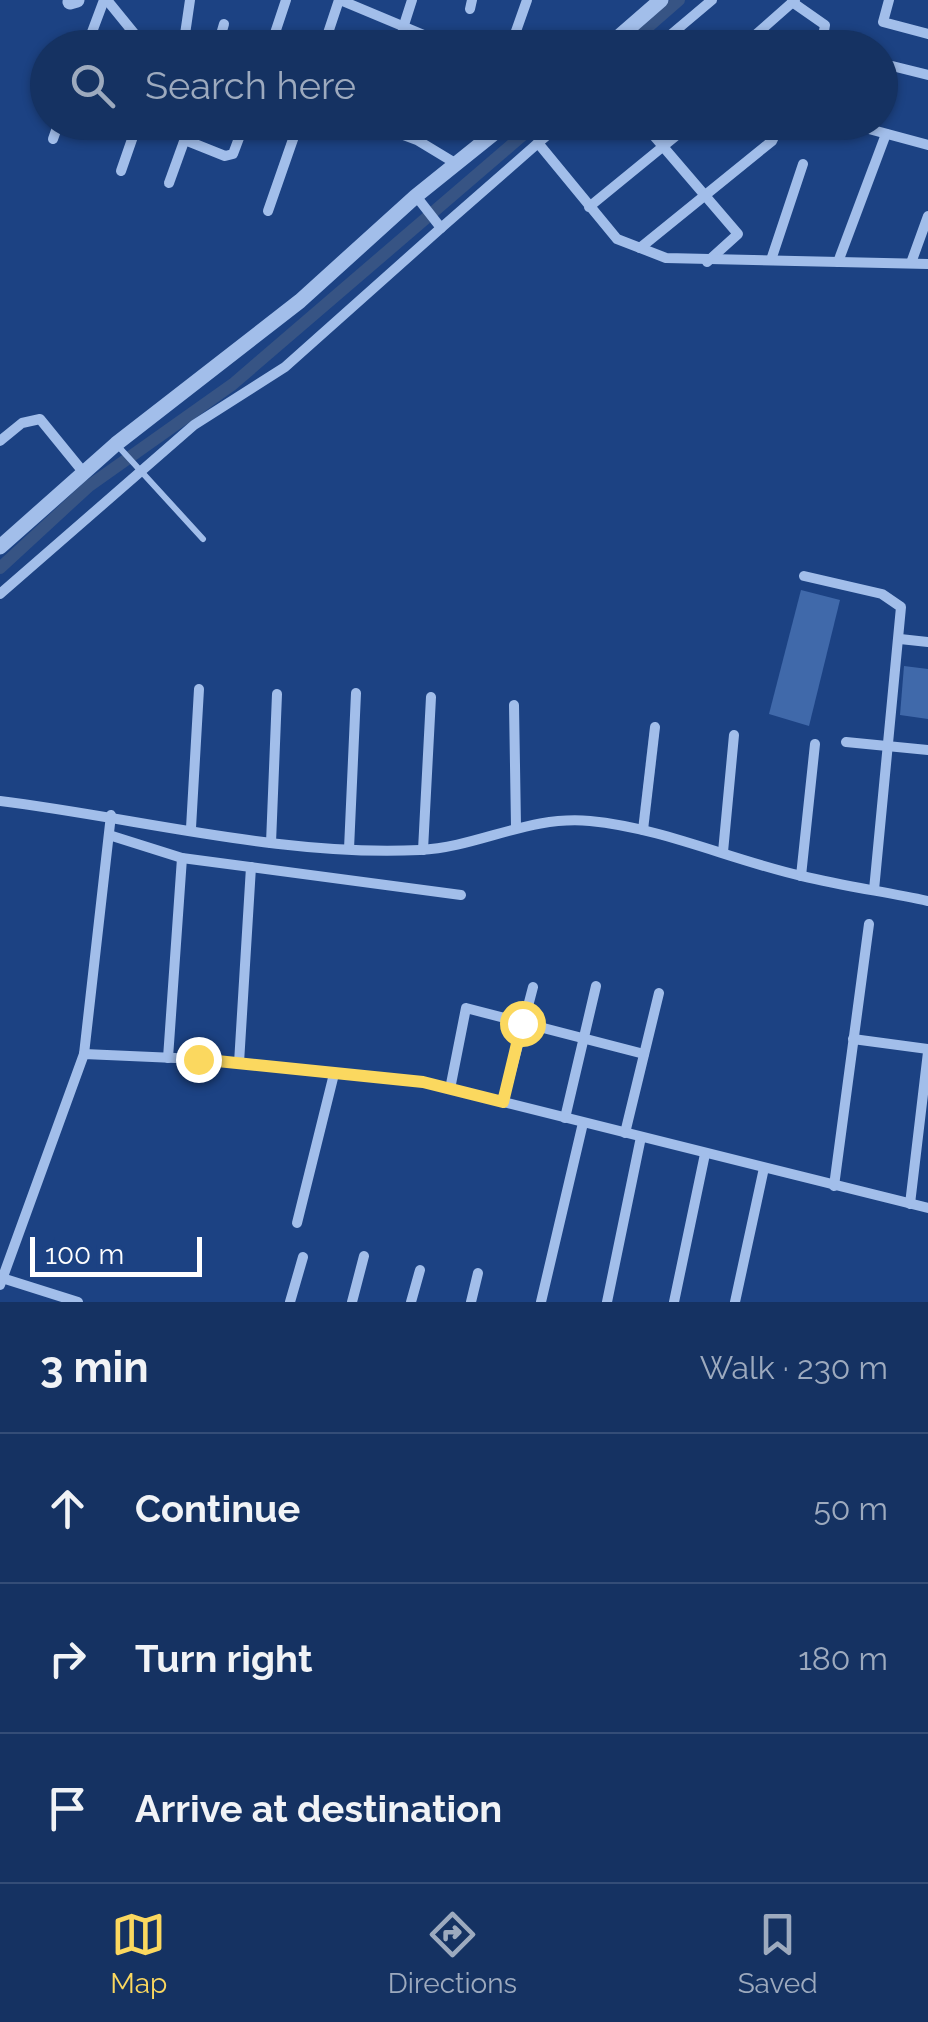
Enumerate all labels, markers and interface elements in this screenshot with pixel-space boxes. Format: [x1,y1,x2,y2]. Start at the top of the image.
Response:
search box [30,30,898,140]
icon: search [65,58,120,113]
text: Search here [145,63,356,108]
route start [500,1001,546,1047]
route end [176,1037,222,1083]
scale bar [30,1232,202,1276]
text: 100 m [45,1238,124,1271]
text: 3 min [40,1343,149,1392]
text: Walk · 230 m [700,1349,888,1386]
icon: ahead [40,1481,95,1536]
text: Continue [135,1486,300,1531]
text: 50 m [813,1490,888,1527]
icon: right [40,1631,95,1686]
text: Turn right [135,1636,312,1681]
text: 180 m [798,1640,888,1677]
icon: arrive [40,1781,95,1836]
text: Arrive at destination [135,1786,502,1831]
tab: Map [110,1907,167,2000]
tab: Directions [388,1907,517,2000]
tab: Saved [738,1907,818,2000]

